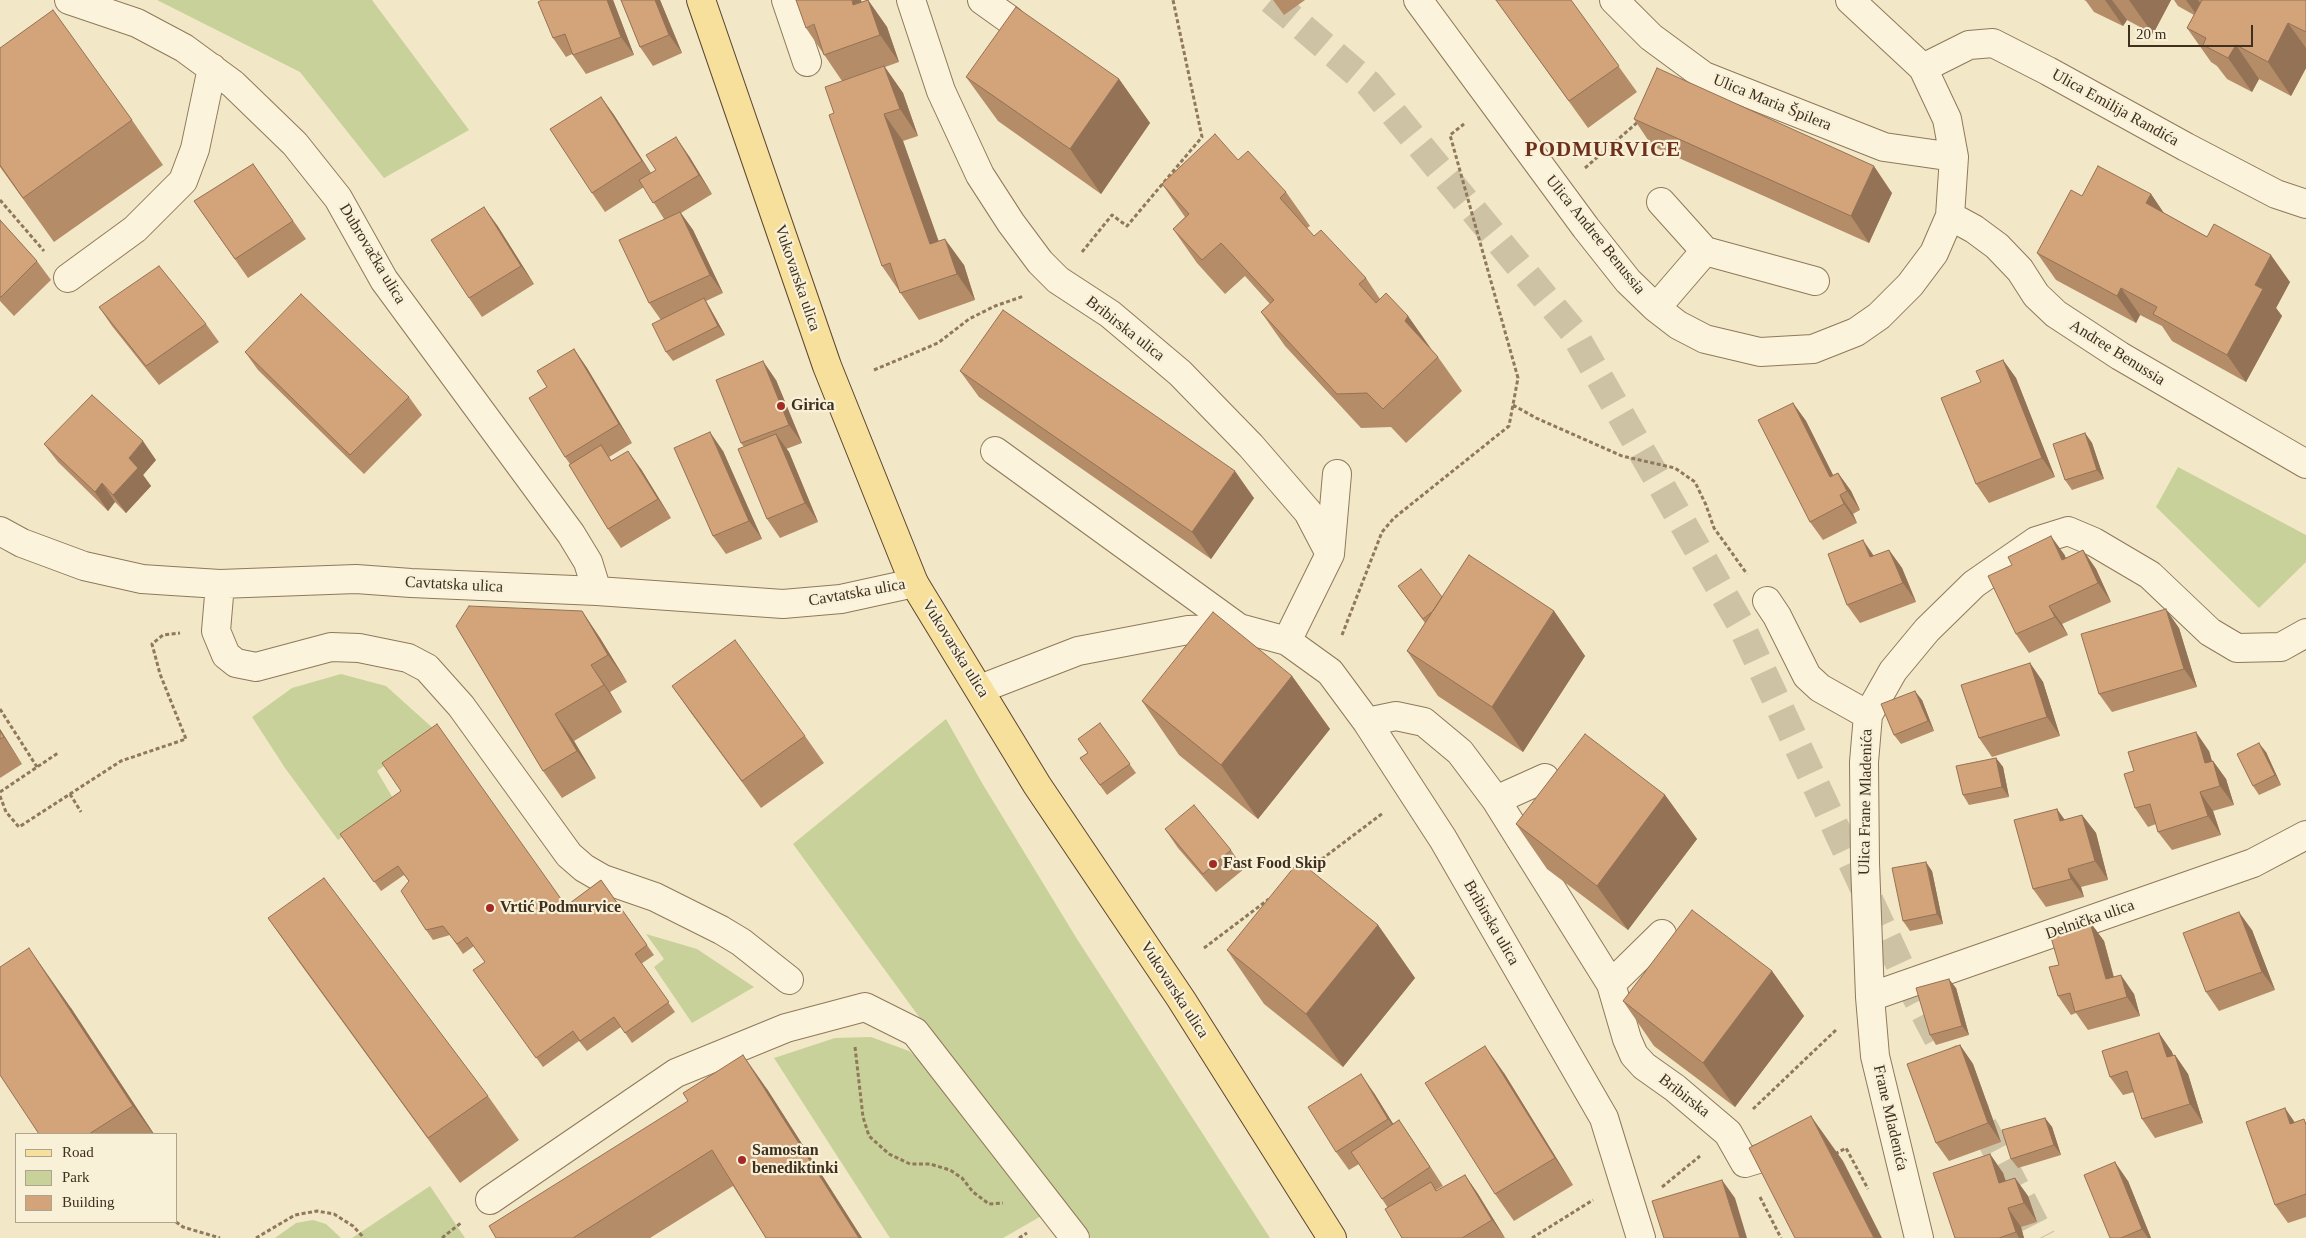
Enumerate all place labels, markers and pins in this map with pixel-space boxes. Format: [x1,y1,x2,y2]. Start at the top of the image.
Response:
place label: Girica [791,396,835,416]
marker: Girica [775,400,787,412]
place label: Fast Food Skip [1223,854,1326,874]
marker: Fast Food Skip [1207,858,1219,870]
place label: Vrtić Podmurvice [500,898,621,918]
marker: Vrtić Podmurvice [484,902,496,914]
place label: Samostan benediktinki [752,1141,838,1179]
marker: Samostan benediktinki [736,1154,748,1166]

